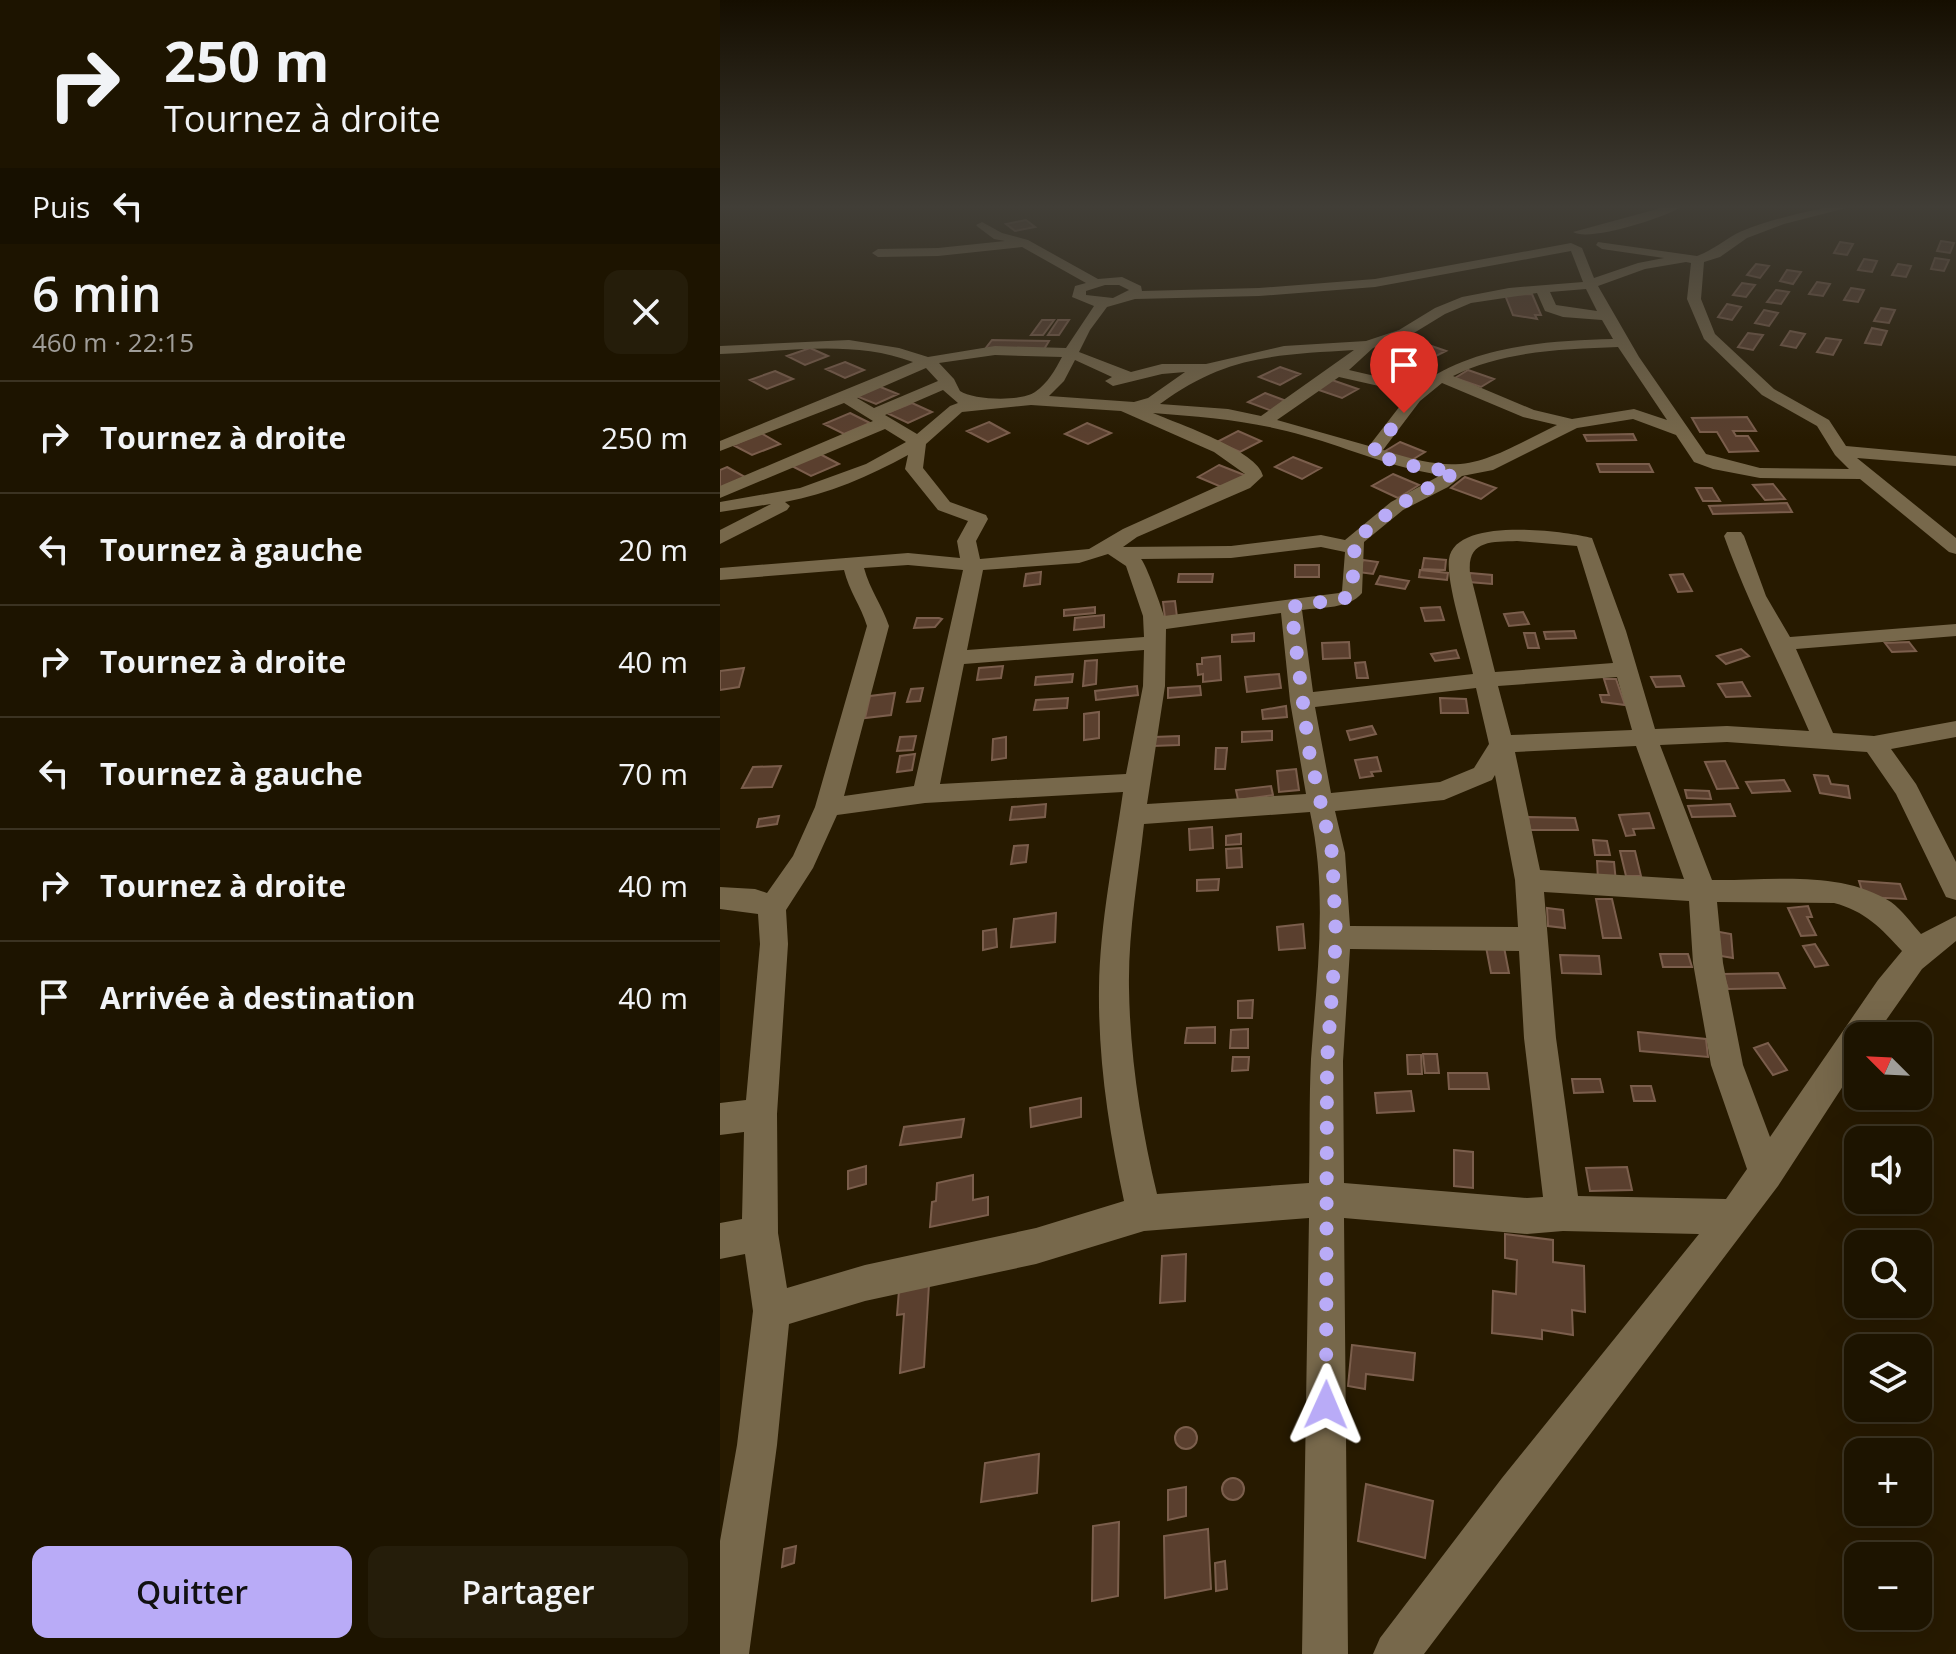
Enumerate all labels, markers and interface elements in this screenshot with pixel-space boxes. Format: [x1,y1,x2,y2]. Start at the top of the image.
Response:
text: 250 m [164,22,330,98]
icon: right [32,32,136,136]
text: Tournez à droite [164,94,441,143]
icon: left [106,184,150,228]
text: Puis [32,186,90,227]
text: 6 min [32,261,162,326]
button: close [604,270,688,354]
text: 460 m · 22:15 [32,324,194,360]
pin [1370,331,1438,413]
icon: arrive [1382,343,1426,387]
icon: right [32,415,76,459]
text: Tournez à droite [100,417,346,458]
text: 250 m [601,417,688,458]
icon: left [32,527,76,571]
text: Tournez à gauche [100,529,363,570]
text: 20 m [618,529,688,570]
icon: right [32,639,76,683]
text: Tournez à droite [100,641,346,682]
text: 40 m [618,641,688,682]
icon: left [32,751,76,795]
text: Tournez à gauche [100,753,363,794]
text: 70 m [618,753,688,794]
icon: right [32,863,76,907]
text: Tournez à droite [100,865,346,906]
text: 40 m [618,865,688,906]
icon: arrive [32,975,76,1019]
text: Arrivée à destination [100,977,415,1018]
text: 40 m [618,977,688,1018]
north arrow [1844,1022,1932,1110]
map controls [1844,1022,1932,1630]
button: sound [1844,1126,1932,1214]
button: search [1844,1230,1932,1318]
button: layers [1844,1334,1932,1422]
position arrow [1284,1363,1368,1447]
button: + [1844,1438,1932,1526]
button: − [1844,1542,1932,1630]
button: Quitter [32,1546,352,1638]
button: Partager [368,1546,688,1638]

